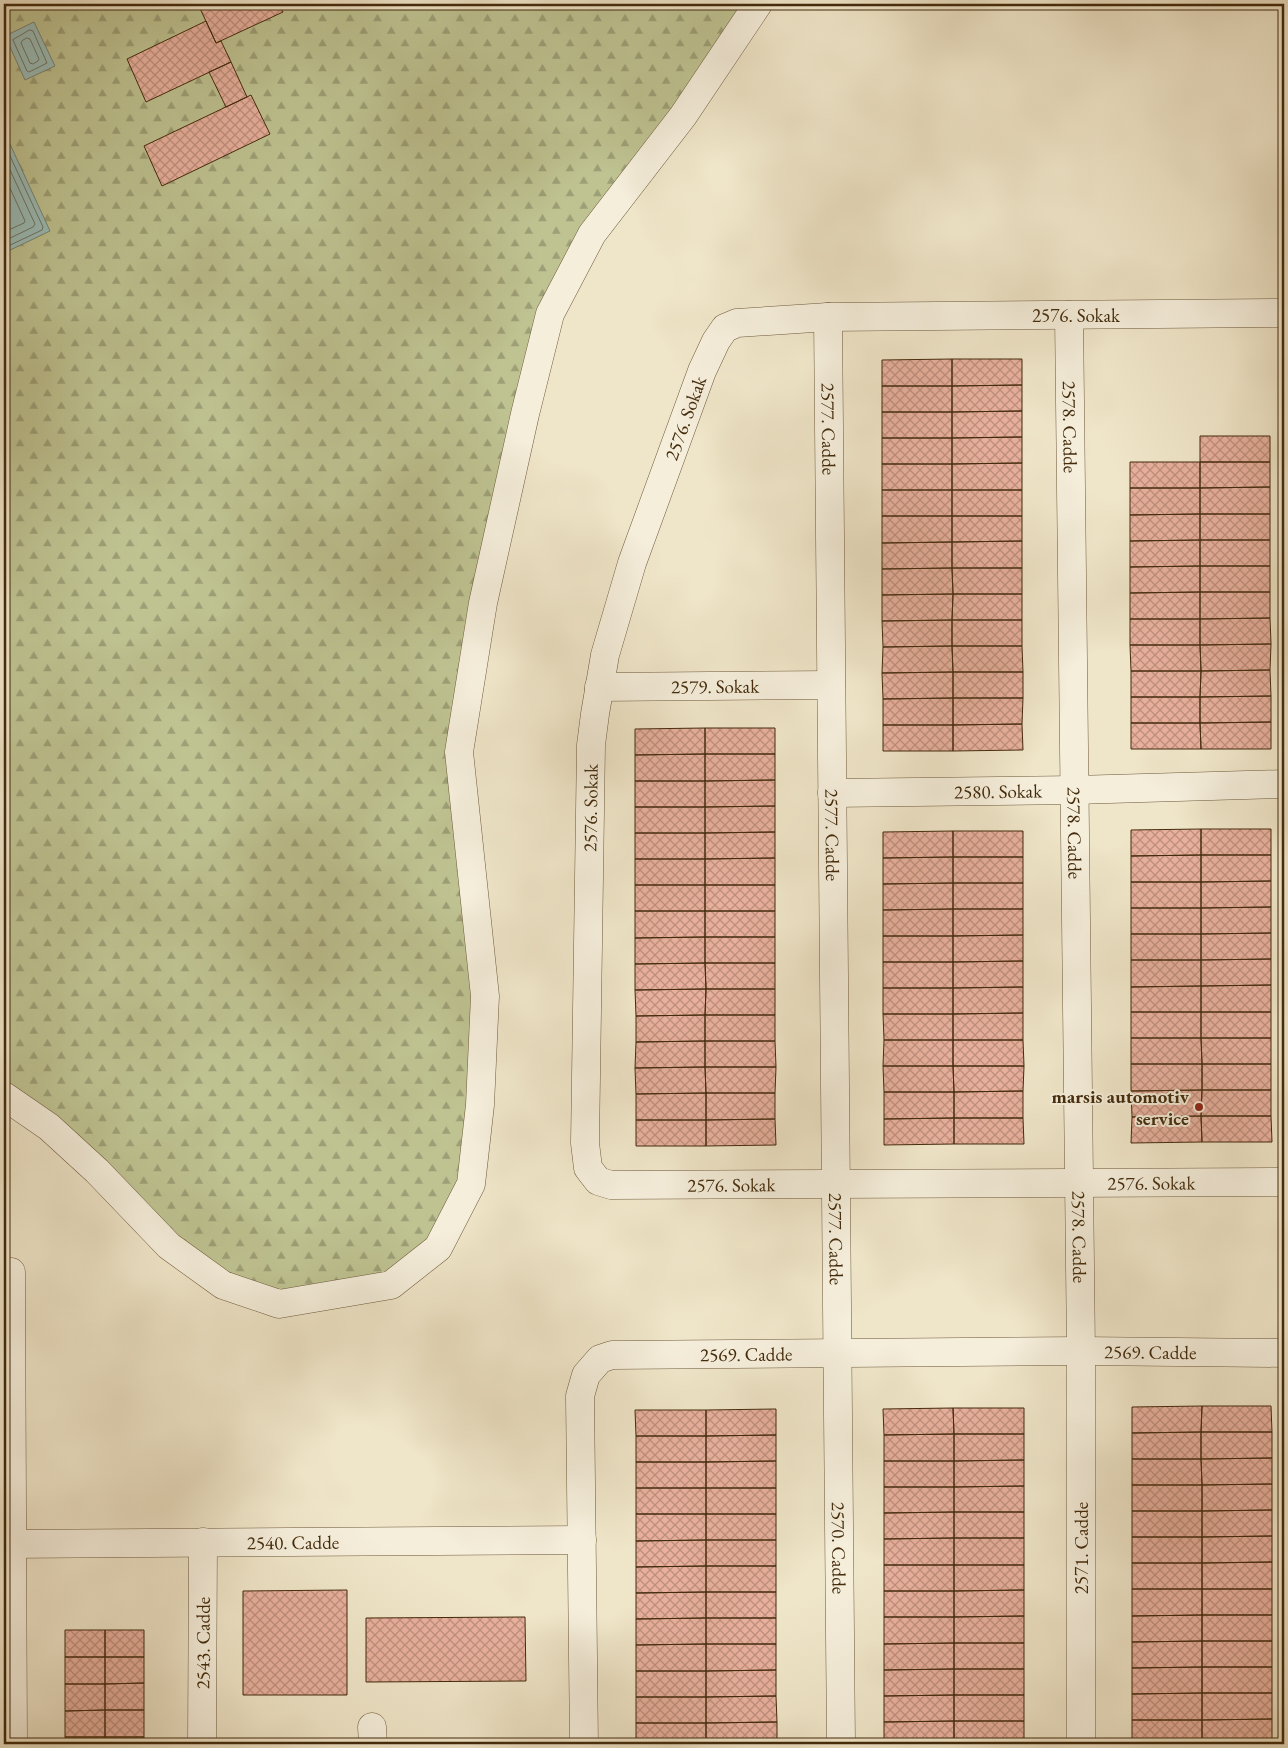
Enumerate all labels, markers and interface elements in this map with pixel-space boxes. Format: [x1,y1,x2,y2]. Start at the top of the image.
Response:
street label: 2576. Sokak [1032,303,1121,328]
street label: 2576. Sokak [659,372,713,464]
street label: 2578. Cadde [1057,381,1083,473]
street label: 2577. Cadde [816,383,841,475]
street label: 2579. Sokak [671,674,760,699]
street label: 2576. Sokak [577,763,604,852]
street label: 2580. Sokak [954,778,1043,804]
street label: 2578. Cadde [1061,787,1088,879]
street label: 2577. Cadde [819,789,845,881]
place label: marsis automotiv service [1052,1084,1190,1131]
marker: marsis automotiv service [1193,1101,1205,1113]
street label: 2576. Sokak [1107,1170,1196,1196]
street label: 2576. Sokak [687,1172,776,1198]
street label: 2578. Cadde [1066,1191,1092,1283]
street label: 2577. Cadde [823,1193,849,1285]
street label: 2569. Cadde [1104,1339,1197,1365]
street label: 2569. Cadde [700,1341,793,1367]
street label: 2570. Cadde [826,1502,852,1594]
street label: 2571. Cadde [1069,1502,1094,1594]
street label: 2540. Cadde [247,1530,339,1555]
street label: 2543. Cadde [190,1597,216,1689]

